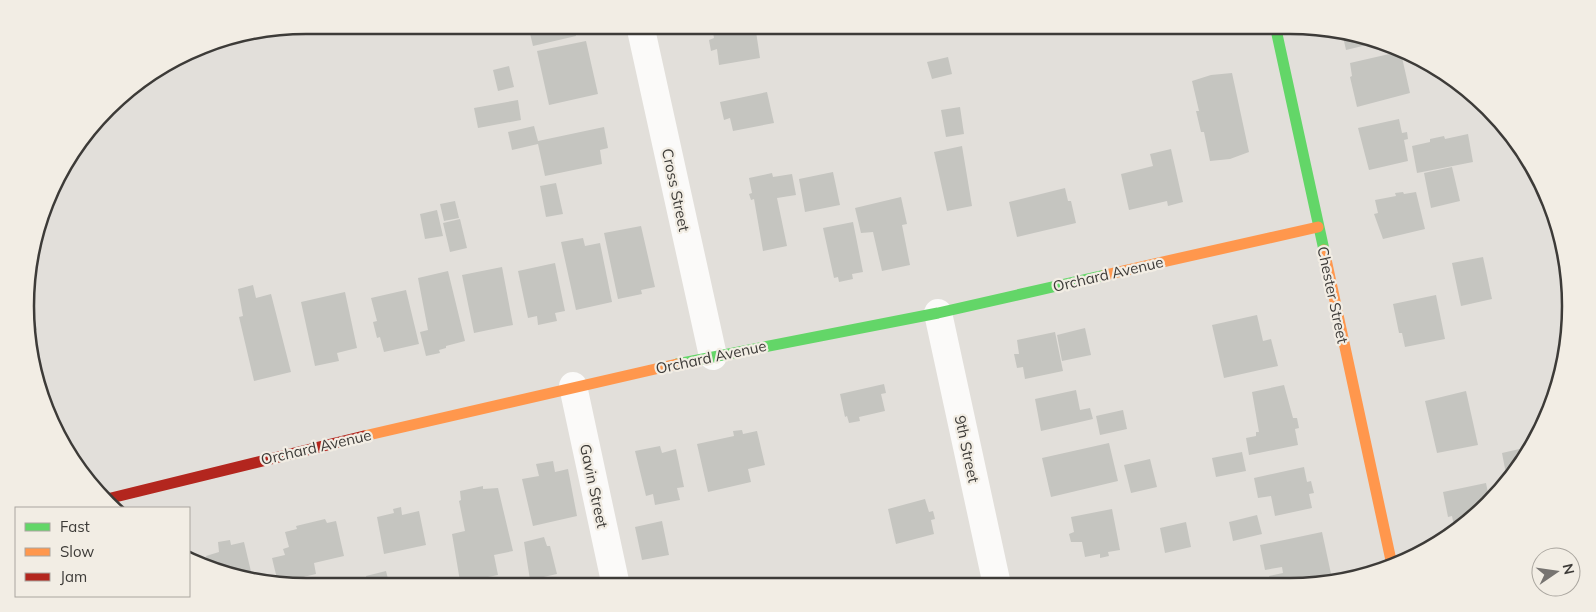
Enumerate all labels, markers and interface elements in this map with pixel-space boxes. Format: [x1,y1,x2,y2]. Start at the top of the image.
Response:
street label: Cross Street [658,147,694,233]
street label: Chester Street [1313,245,1353,345]
street label: Orchard Avenue [1051,252,1165,296]
street label: Orchard Avenue [654,336,768,378]
street label: 9th Street [951,414,983,484]
street label: Orchard Avenue [259,425,373,469]
street label: Gavin Street [576,442,612,530]
legend [15,507,190,597]
text: Fast [60,517,90,536]
text: Slow [60,542,94,561]
north arrow [1531,547,1581,597]
text: N [1559,562,1579,576]
text: Jam [60,567,87,586]

